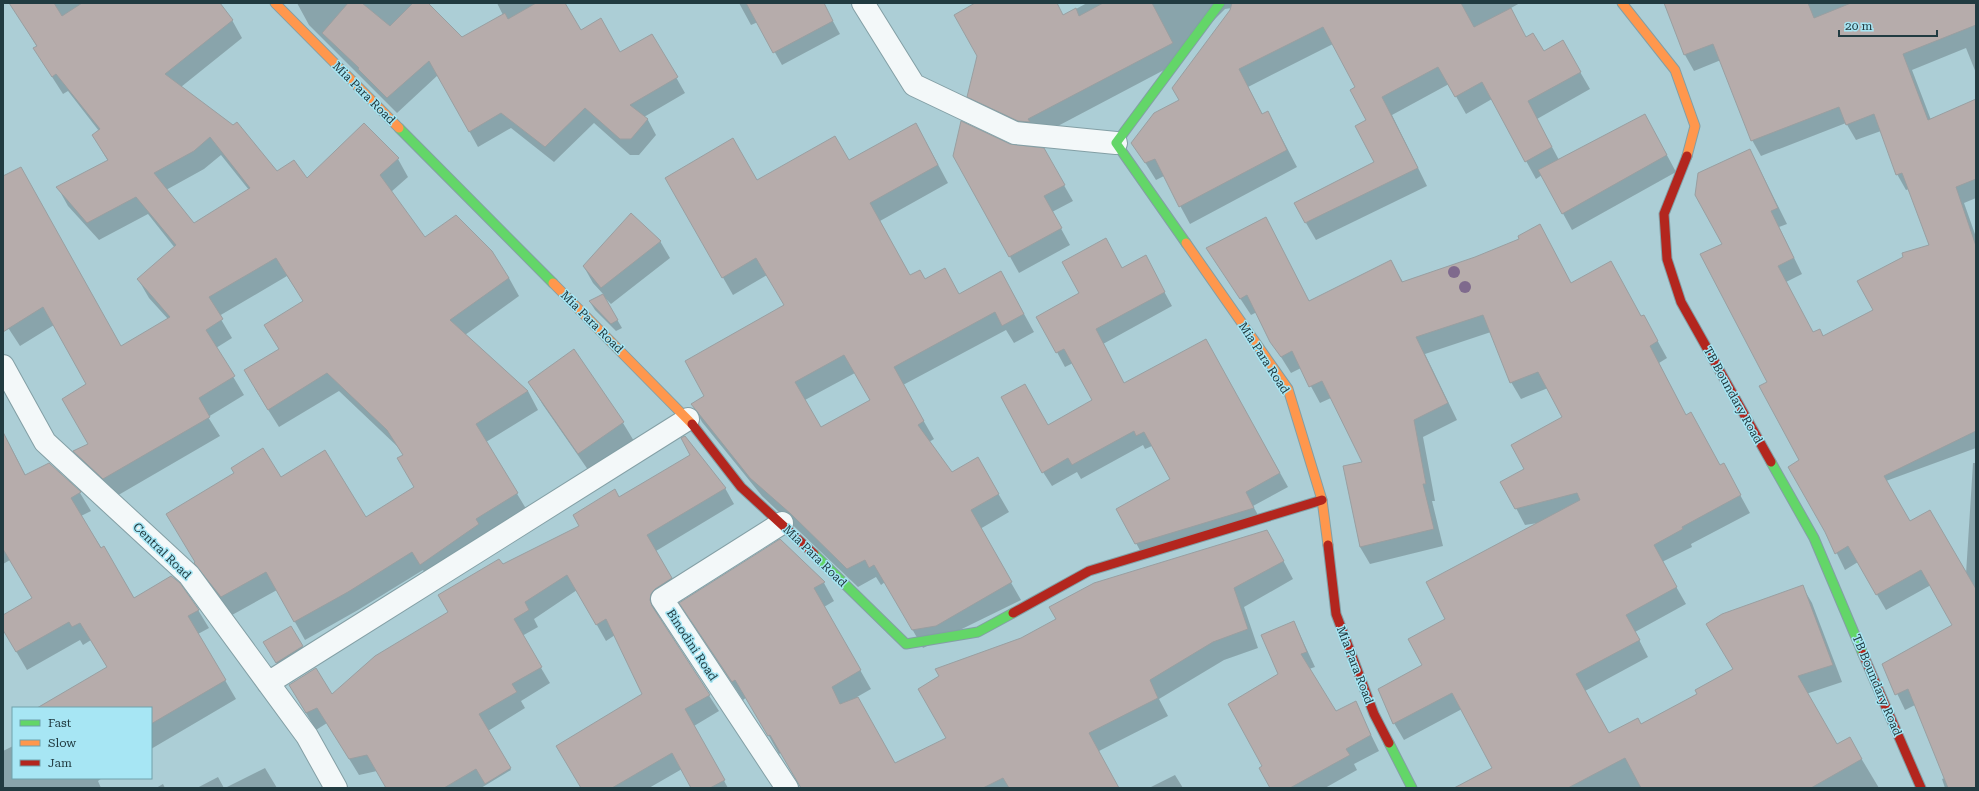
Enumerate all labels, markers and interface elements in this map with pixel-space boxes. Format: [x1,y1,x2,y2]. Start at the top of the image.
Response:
scale bar [1839,12,1937,38]
text: 20 m [1845,19,1872,33]
street label: Mia Para Road [330,59,398,127]
street label: Mia Para Road [558,288,626,356]
street label: Mia Para Road [1236,320,1293,397]
street label: TB Boundary Road [1701,344,1766,446]
street label: Central Road [130,520,194,582]
street label: Mia Para Road [780,522,850,590]
street label: Binodini Road [664,607,721,684]
street label: Mia Para Road [1334,624,1376,706]
street label: TB Boundary Road [1849,632,1905,738]
legend [12,707,152,779]
text: Fast [48,716,72,730]
text: Slow [48,736,76,750]
text: Jam [48,756,72,770]

